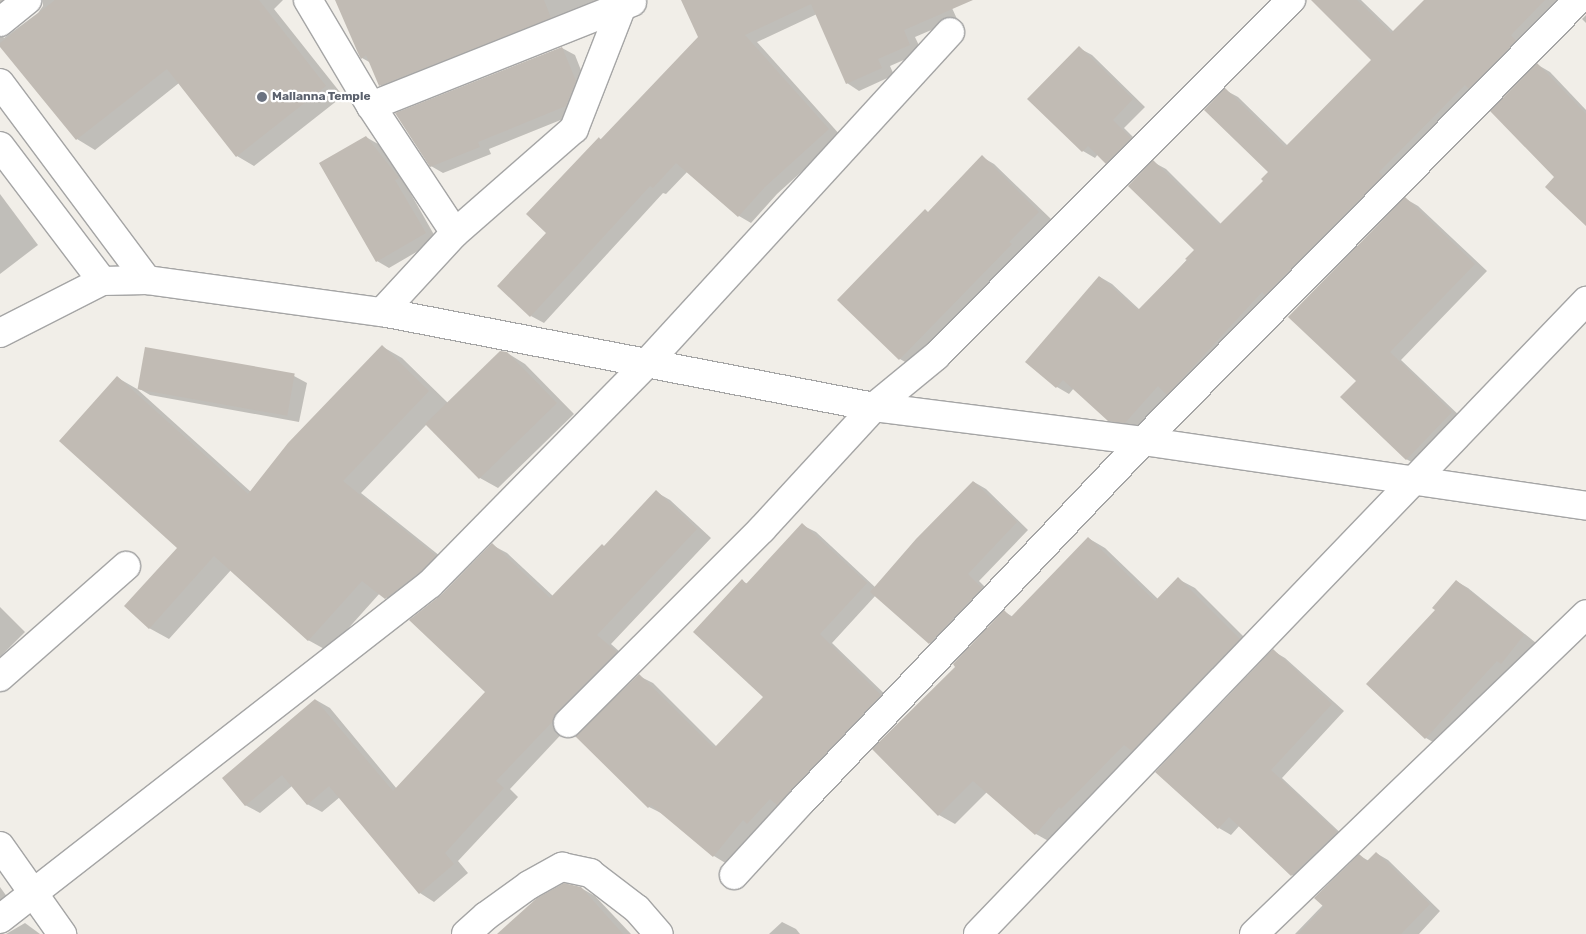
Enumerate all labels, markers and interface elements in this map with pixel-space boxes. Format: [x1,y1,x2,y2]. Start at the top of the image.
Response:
place label: Mallanna Temple [272,90,371,104]
marker: Mallanna Temple [256,91,268,103]

